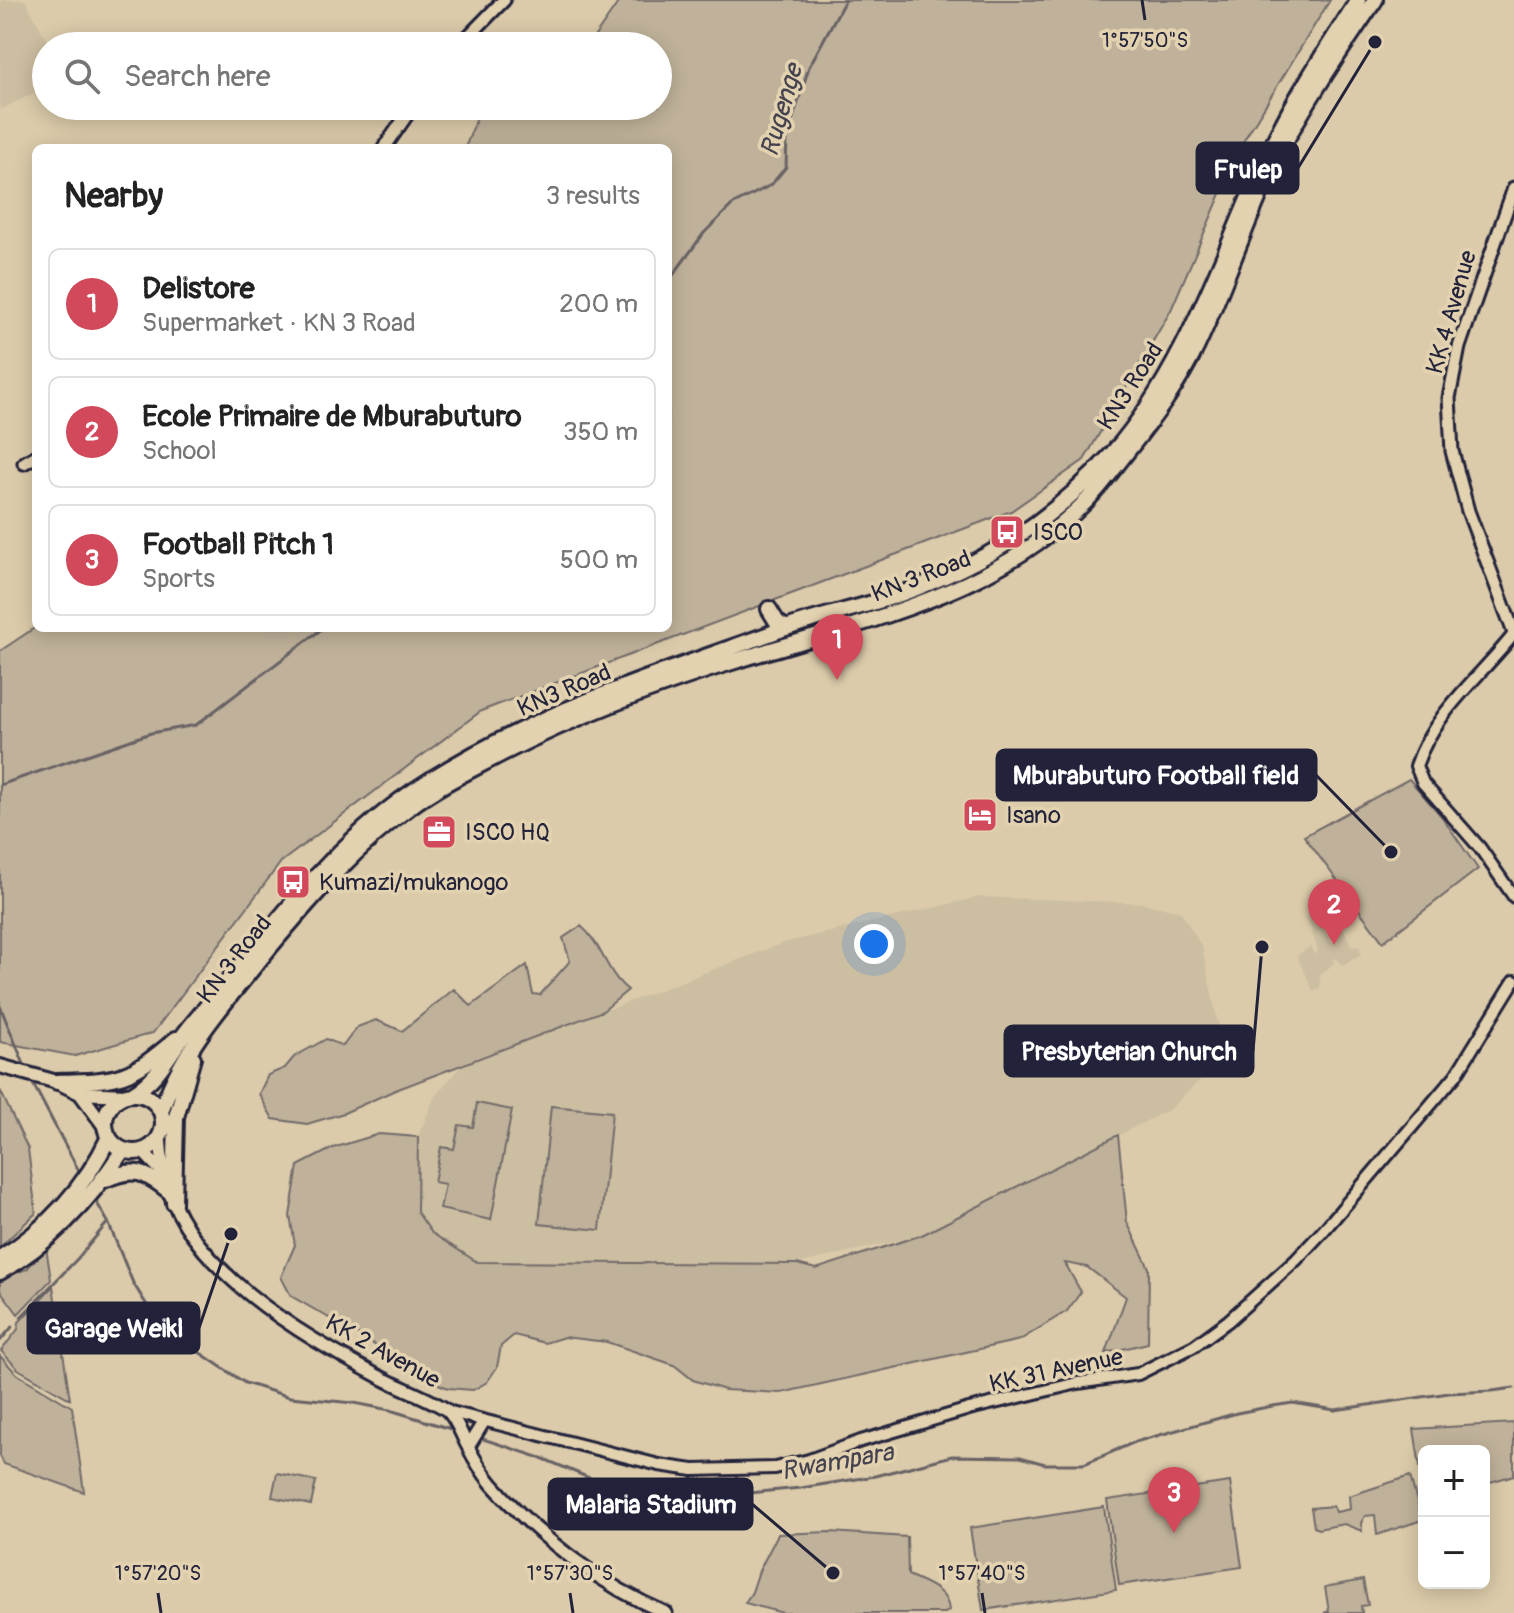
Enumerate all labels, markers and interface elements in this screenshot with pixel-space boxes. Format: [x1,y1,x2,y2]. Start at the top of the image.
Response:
text: 1°57'50"S [1102,28,1188,53]
search box [32,32,672,120]
icon: search [60,54,104,98]
text: Search here [124,58,271,95]
water label: Rugenge [754,59,811,160]
callout: Frulep [1197,143,1298,193]
text: Frulep [1213,154,1283,186]
text: Nearby [64,175,163,218]
text: 3 results [546,180,640,212]
street label: KK 4 Avenue [1420,247,1483,377]
text: Delistore [142,270,255,307]
text: 1 [87,288,97,320]
text: 200 m [559,288,638,320]
text: Supermarket · KN 3 Road [142,307,416,339]
street label: KN3 Road [1091,337,1170,436]
text: Ecole Primaire de Mburabuturo [142,398,522,435]
text: 2 [85,416,99,448]
text: 350 m [563,416,638,448]
text: School [142,435,217,467]
bus stop icon: ISCO [988,513,1026,551]
place label: ISCO [1033,518,1083,547]
text: Football Pitch 1 [142,526,334,563]
text: 3 [85,544,99,576]
text: 500 m [560,544,638,576]
street label: KN 3 Road [867,544,975,609]
text: Sports [142,563,215,595]
pin: 1 [811,614,863,680]
street label: KN3 Road [513,658,615,723]
callout: Mburabuturo Football field [997,750,1316,800]
text: Mburabuturo Football field [1013,760,1299,792]
hotel icon: Isano [961,796,999,834]
place label: Isano [1006,801,1061,830]
office icon: ISCO HQ [420,813,458,851]
place label: ISCO HQ [465,818,550,847]
bus stop icon: Kumazi/mukanogo [274,863,312,901]
place label: Kumazi/mukanogo [319,868,509,897]
pin: 2 [1308,879,1360,945]
street label: KN 3 Road [191,909,278,1009]
your location [854,924,894,964]
callout: Presbyterian Church [1005,1026,1253,1076]
text: Presbyterian Church [1021,1036,1237,1068]
callout: Garage Weikl [28,1303,199,1353]
street label: KK 2 Avenue [320,1308,445,1395]
text: Garage Weikl [45,1313,183,1345]
street label: KK 31 Avenue [987,1342,1126,1399]
water label: Rwampara [778,1436,898,1488]
map controls [1418,1445,1490,1589]
button: + [1418,1445,1490,1517]
pin: 3 [1148,1467,1200,1533]
callout: Malaria Stadium [549,1479,752,1529]
text: Malaria Stadium [565,1489,737,1521]
button: − [1418,1517,1490,1589]
text: 1°57'20"S [115,1561,201,1586]
text: 1°57'30"S [527,1561,613,1586]
text: 1°57'40"S [939,1561,1026,1586]

